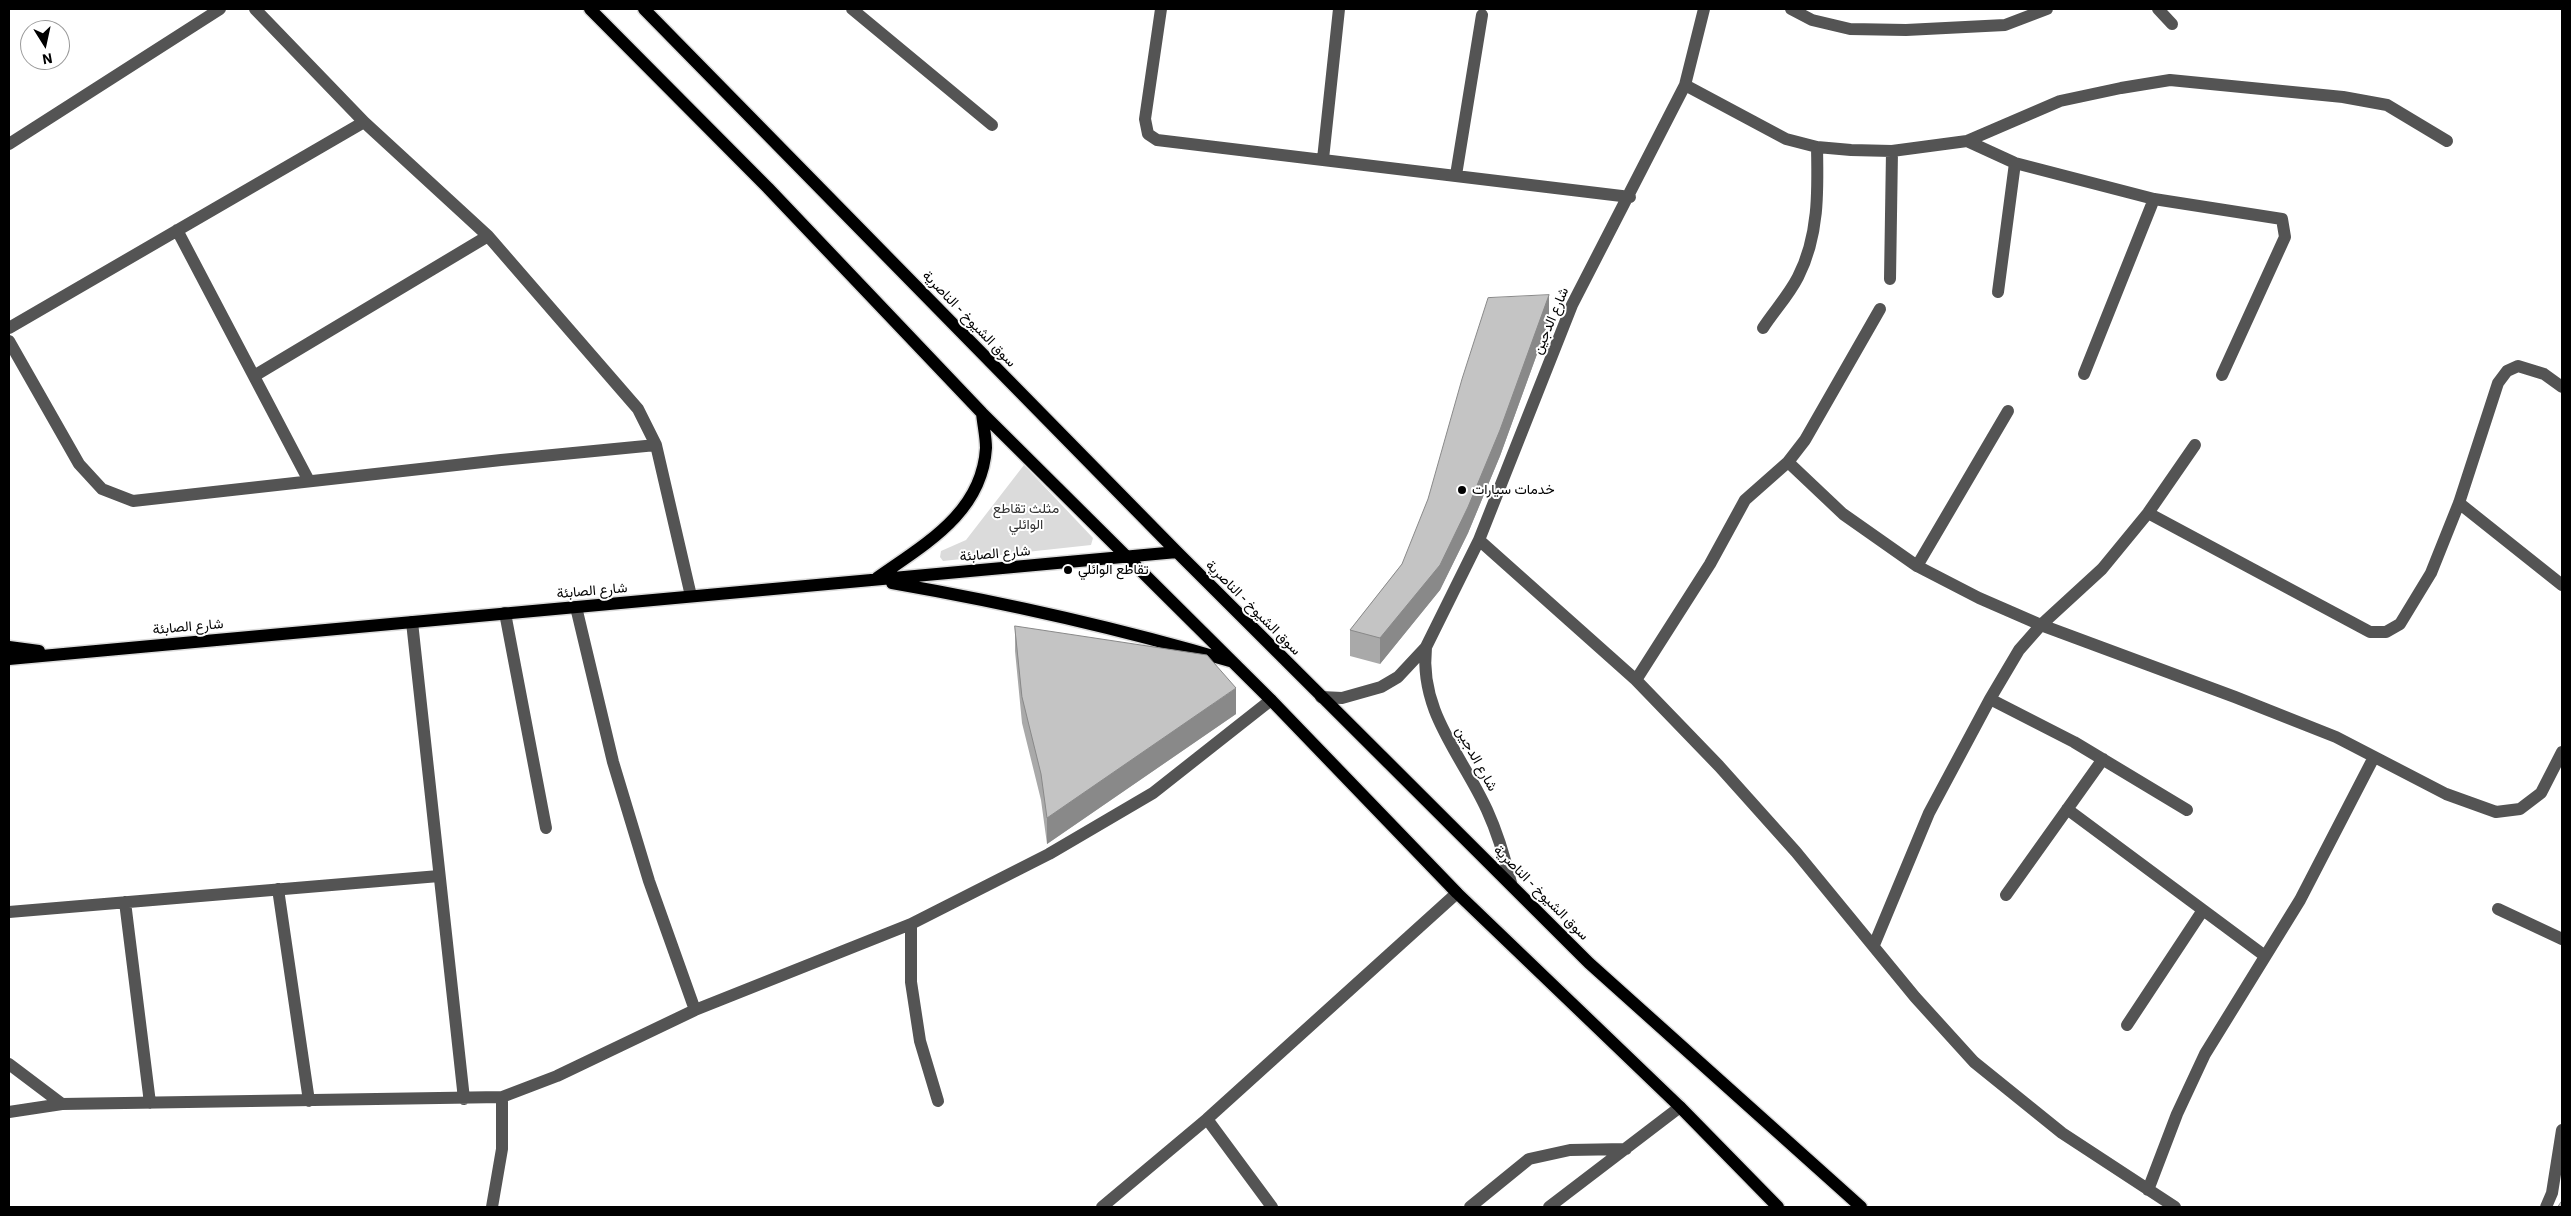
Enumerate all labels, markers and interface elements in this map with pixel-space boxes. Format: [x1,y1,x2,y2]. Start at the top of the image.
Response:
north arrow [20,20,70,70]
text: N [41,49,54,69]
street label: سوق الشيوخ - الناصرية [919,267,1019,371]
street label: شارع الدجين [1529,285,1573,357]
place label: خدمات سيارات [1472,482,1555,498]
marker: خدمات سيارات [1456,484,1468,496]
park label: مثلث تقاطع الوائلي [993,501,1059,534]
street label: شارع الصابئة [959,543,1031,565]
street label: سوق الشيوخ - الناصرية [1202,557,1304,659]
place label: تقاطع الوائلي [1078,562,1149,578]
marker: تقاطع الوائلي [1062,564,1074,576]
street label: شارع الصابئة [556,580,628,602]
street label: شارع الصابئة [152,616,224,638]
street label: شارع الدجين [1451,724,1501,794]
street label: سوق الشيوخ - الناصرية [1490,842,1592,944]

